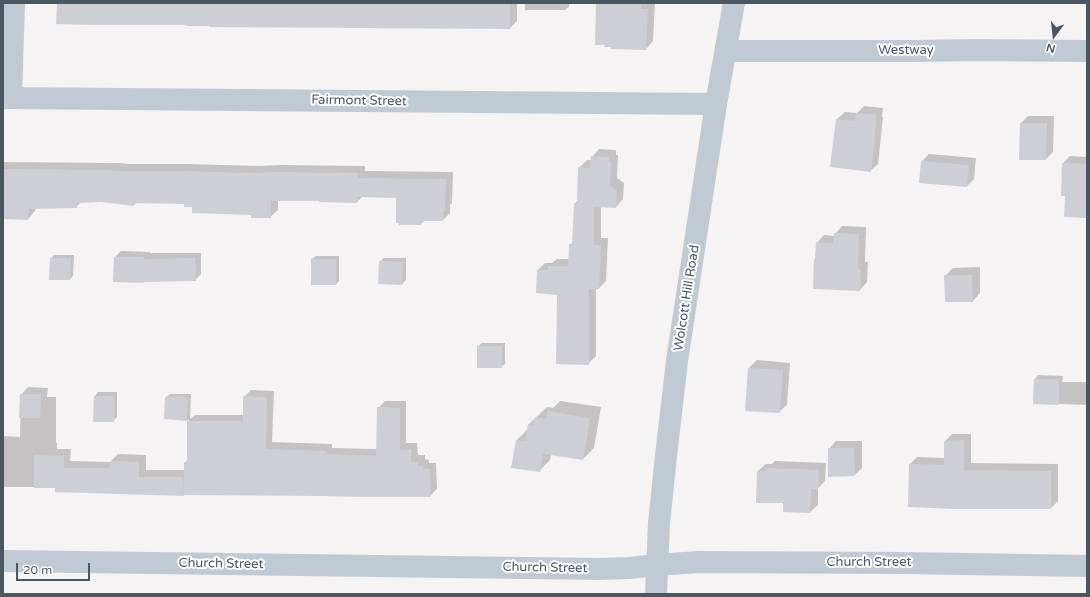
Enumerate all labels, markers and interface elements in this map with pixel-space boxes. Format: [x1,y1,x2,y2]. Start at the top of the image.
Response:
north arrow [1034,16,1074,56]
text: N [1045,41,1057,55]
street label: Westway [878,43,934,59]
street label: Fairmont Street [311,92,407,110]
street label: Wolcott Hill Road [671,244,703,352]
scale bar [18,555,92,581]
street label: Church Street [178,555,264,573]
street label: Church Street [827,555,911,571]
street label: Church Street [502,559,588,577]
text: 20 m [23,563,52,577]

